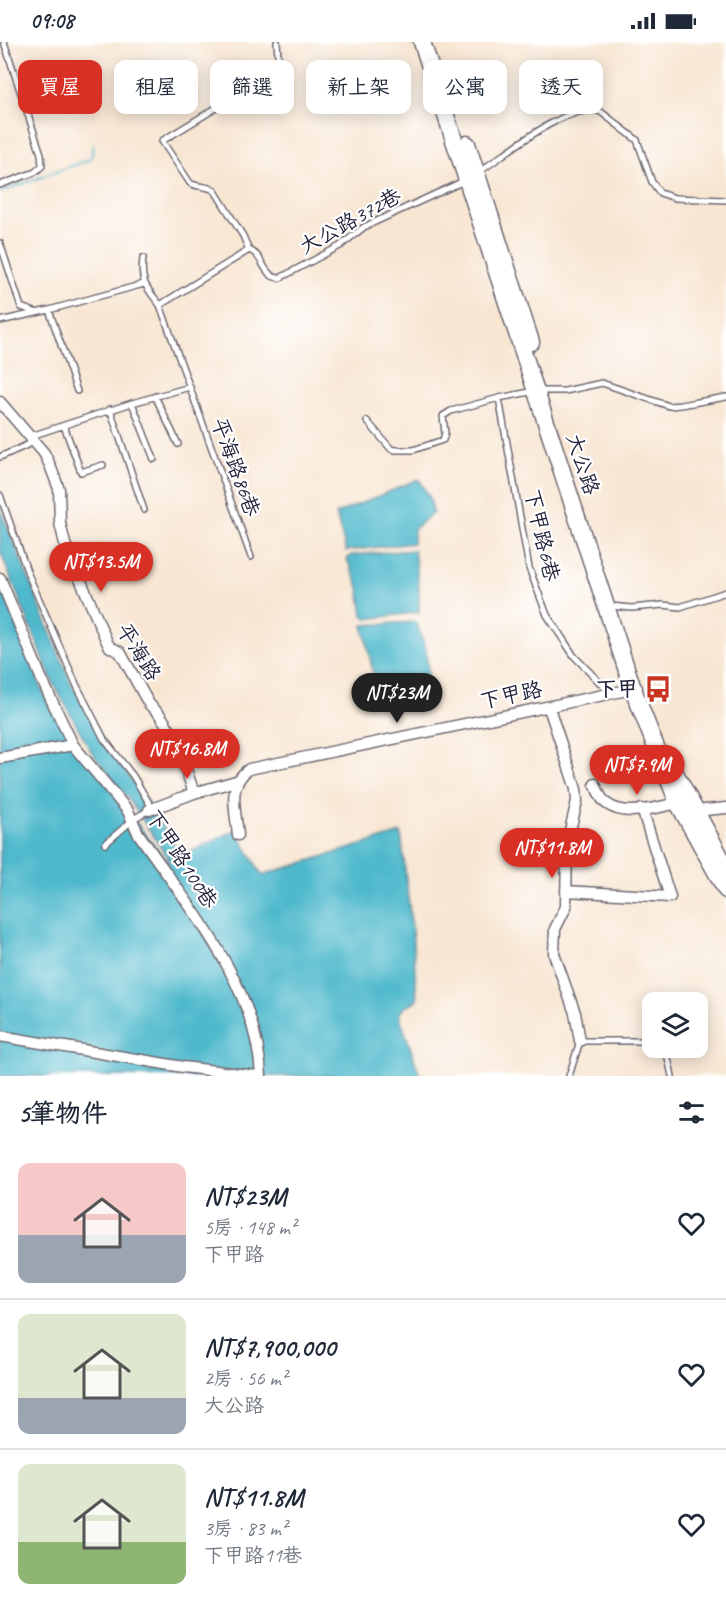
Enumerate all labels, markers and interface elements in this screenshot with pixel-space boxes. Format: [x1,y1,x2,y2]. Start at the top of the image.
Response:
text: 09:08 [30,7,74,35]
chip: 買屋 [18,60,102,114]
chip: 租屋 [114,60,198,114]
chip: 篩選 [210,60,294,114]
chip: 新上架 [306,60,411,114]
chip: 公寓 [423,60,507,114]
chip: 透天 [519,60,603,114]
street label: 大公路372巷 [295,182,405,260]
street label: 平海路86巷 [206,414,266,520]
street label: 大公路 [561,430,605,498]
street label: 下甲路6巷 [519,487,565,583]
pin: NT$13.5M [39,542,163,593]
text: NT$13.5M [63,549,139,574]
street label: 平海路 [111,618,167,686]
pin: NT$23M [348,673,446,724]
bus stop icon: 下甲 [643,674,673,704]
street label: 下甲路 [477,676,545,714]
place label: 下甲 [596,676,638,702]
text: NT$23M [365,680,429,705]
pin: NT$16.8M [125,729,249,780]
text: NT$16.8M [149,736,225,761]
pin: NT$7.9M [582,745,692,796]
text: NT$7.9M [604,752,670,777]
street label: 下甲路100巷 [140,805,224,913]
pin: NT$11.8M [490,828,614,879]
text: NT$11.8M [514,835,590,860]
map controls [642,992,708,1058]
button: layers [642,992,708,1058]
icon: filters [675,1096,708,1129]
text: 5筆物件 [18,1097,107,1130]
text: NT$23M [204,1180,286,1213]
icon: home [66,1187,138,1259]
icon: heart [675,1207,708,1240]
text: 5房 · 148 m² [204,1215,296,1240]
text: 下甲路 [204,1242,264,1267]
text: NT$7,900,000 [204,1331,335,1364]
icon: home [66,1338,138,1410]
icon: heart [675,1358,708,1391]
text: 2房 · 56 m² [204,1366,287,1391]
text: 大公路 [204,1393,264,1418]
text: NT$11.8M [204,1481,303,1514]
icon: home [66,1488,138,1560]
icon: heart [675,1508,708,1541]
text: 3房 · 83 m² [204,1516,287,1541]
text: 下甲路11巷 [204,1543,302,1568]

